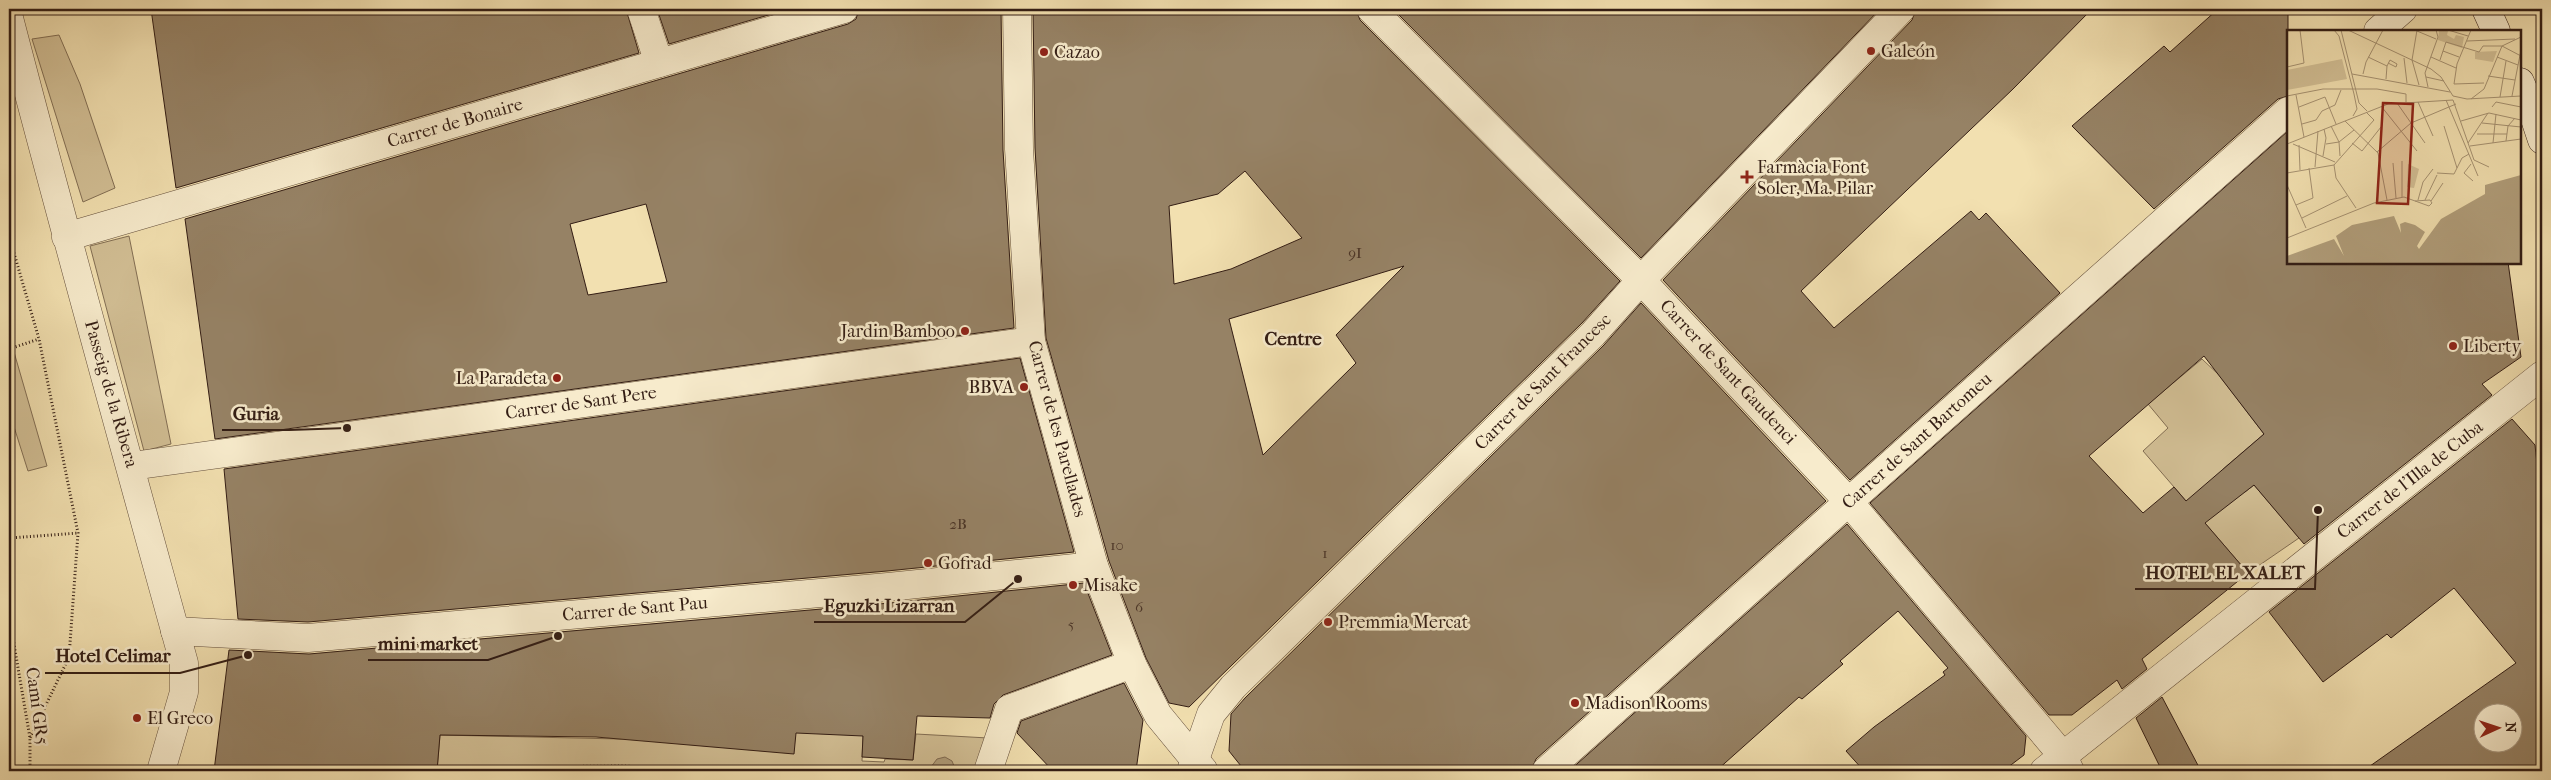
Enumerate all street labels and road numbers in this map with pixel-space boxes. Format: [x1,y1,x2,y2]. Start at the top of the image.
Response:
street label: Carrer de Bonaire [385,94,525,152]
street label: Carrer de Sant Gaudenci [1655,295,1801,449]
street label: Carrer de Sant Francesc [1470,309,1616,455]
street label: Passeig de la Ribera [80,318,142,471]
street label: Carrer de les Parellades [1023,338,1091,520]
street label: Carrer de Sant Bartomeu [1838,368,1996,514]
street label: Carrer de Sant Pere [504,382,658,424]
street label: Carrer de l'Illa de Cuba [2333,416,2488,543]
street label: Carrer de Sant Pau [561,592,709,626]
street label: Camí GR5 [21,666,53,746]

